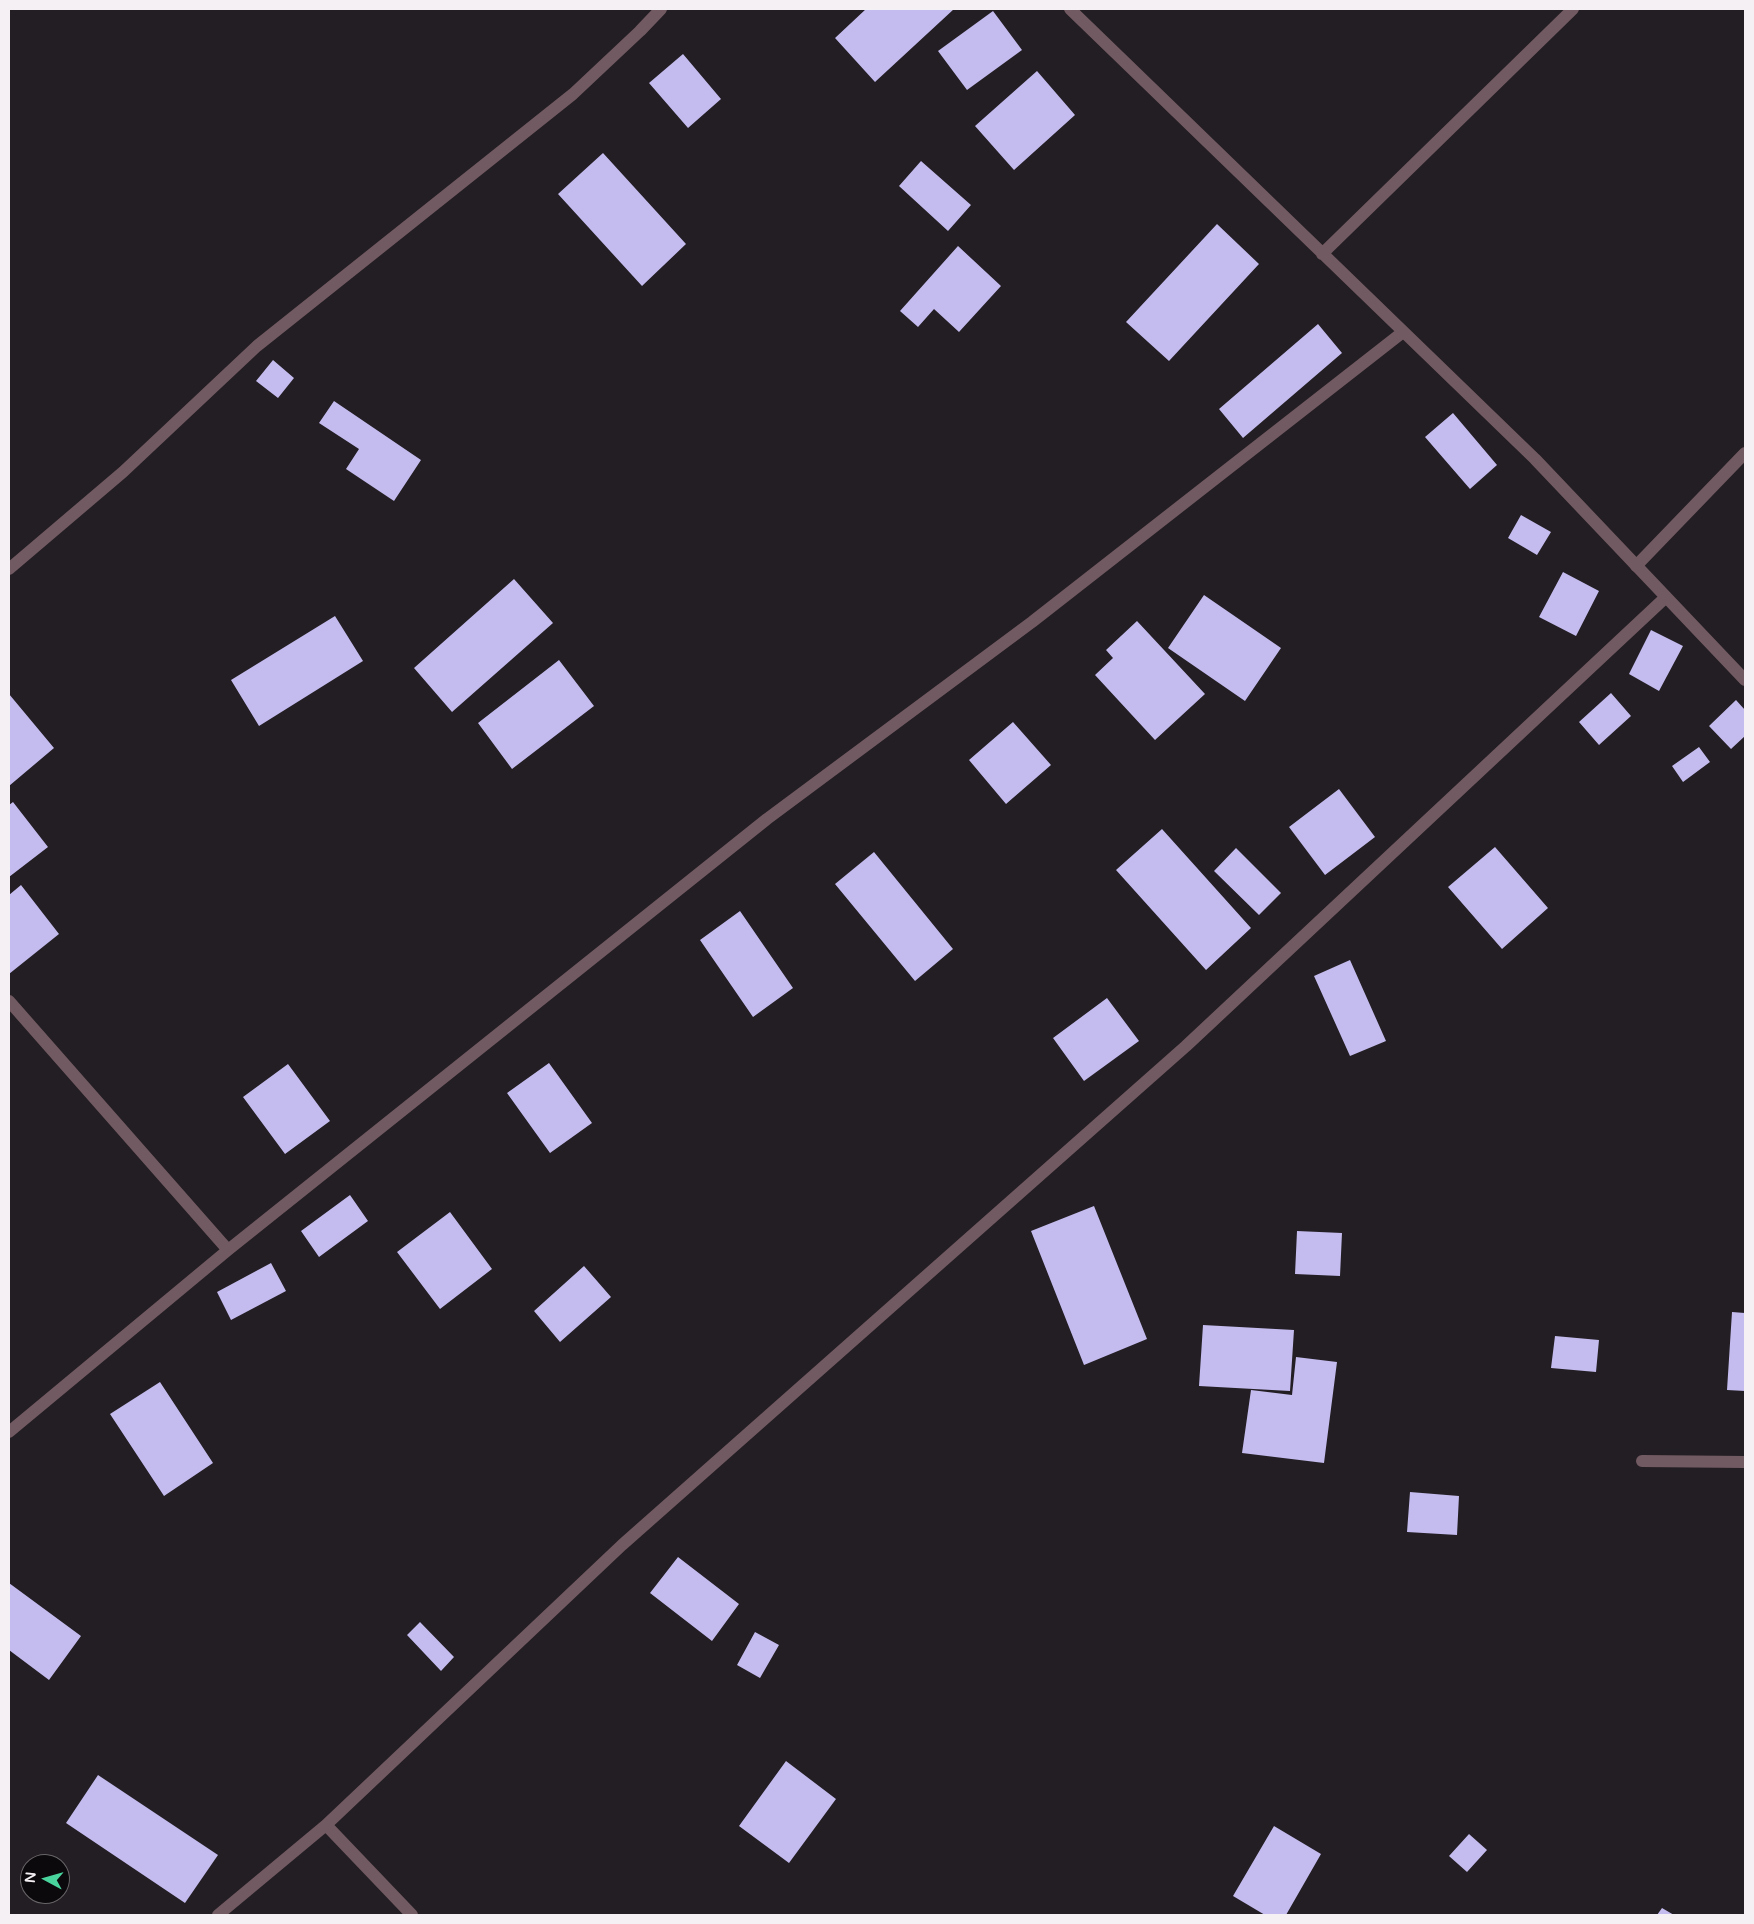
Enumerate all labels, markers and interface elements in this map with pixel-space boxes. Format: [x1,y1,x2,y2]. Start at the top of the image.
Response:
north arrow [20,1854,70,1904]
text: N [22,1871,40,1884]

